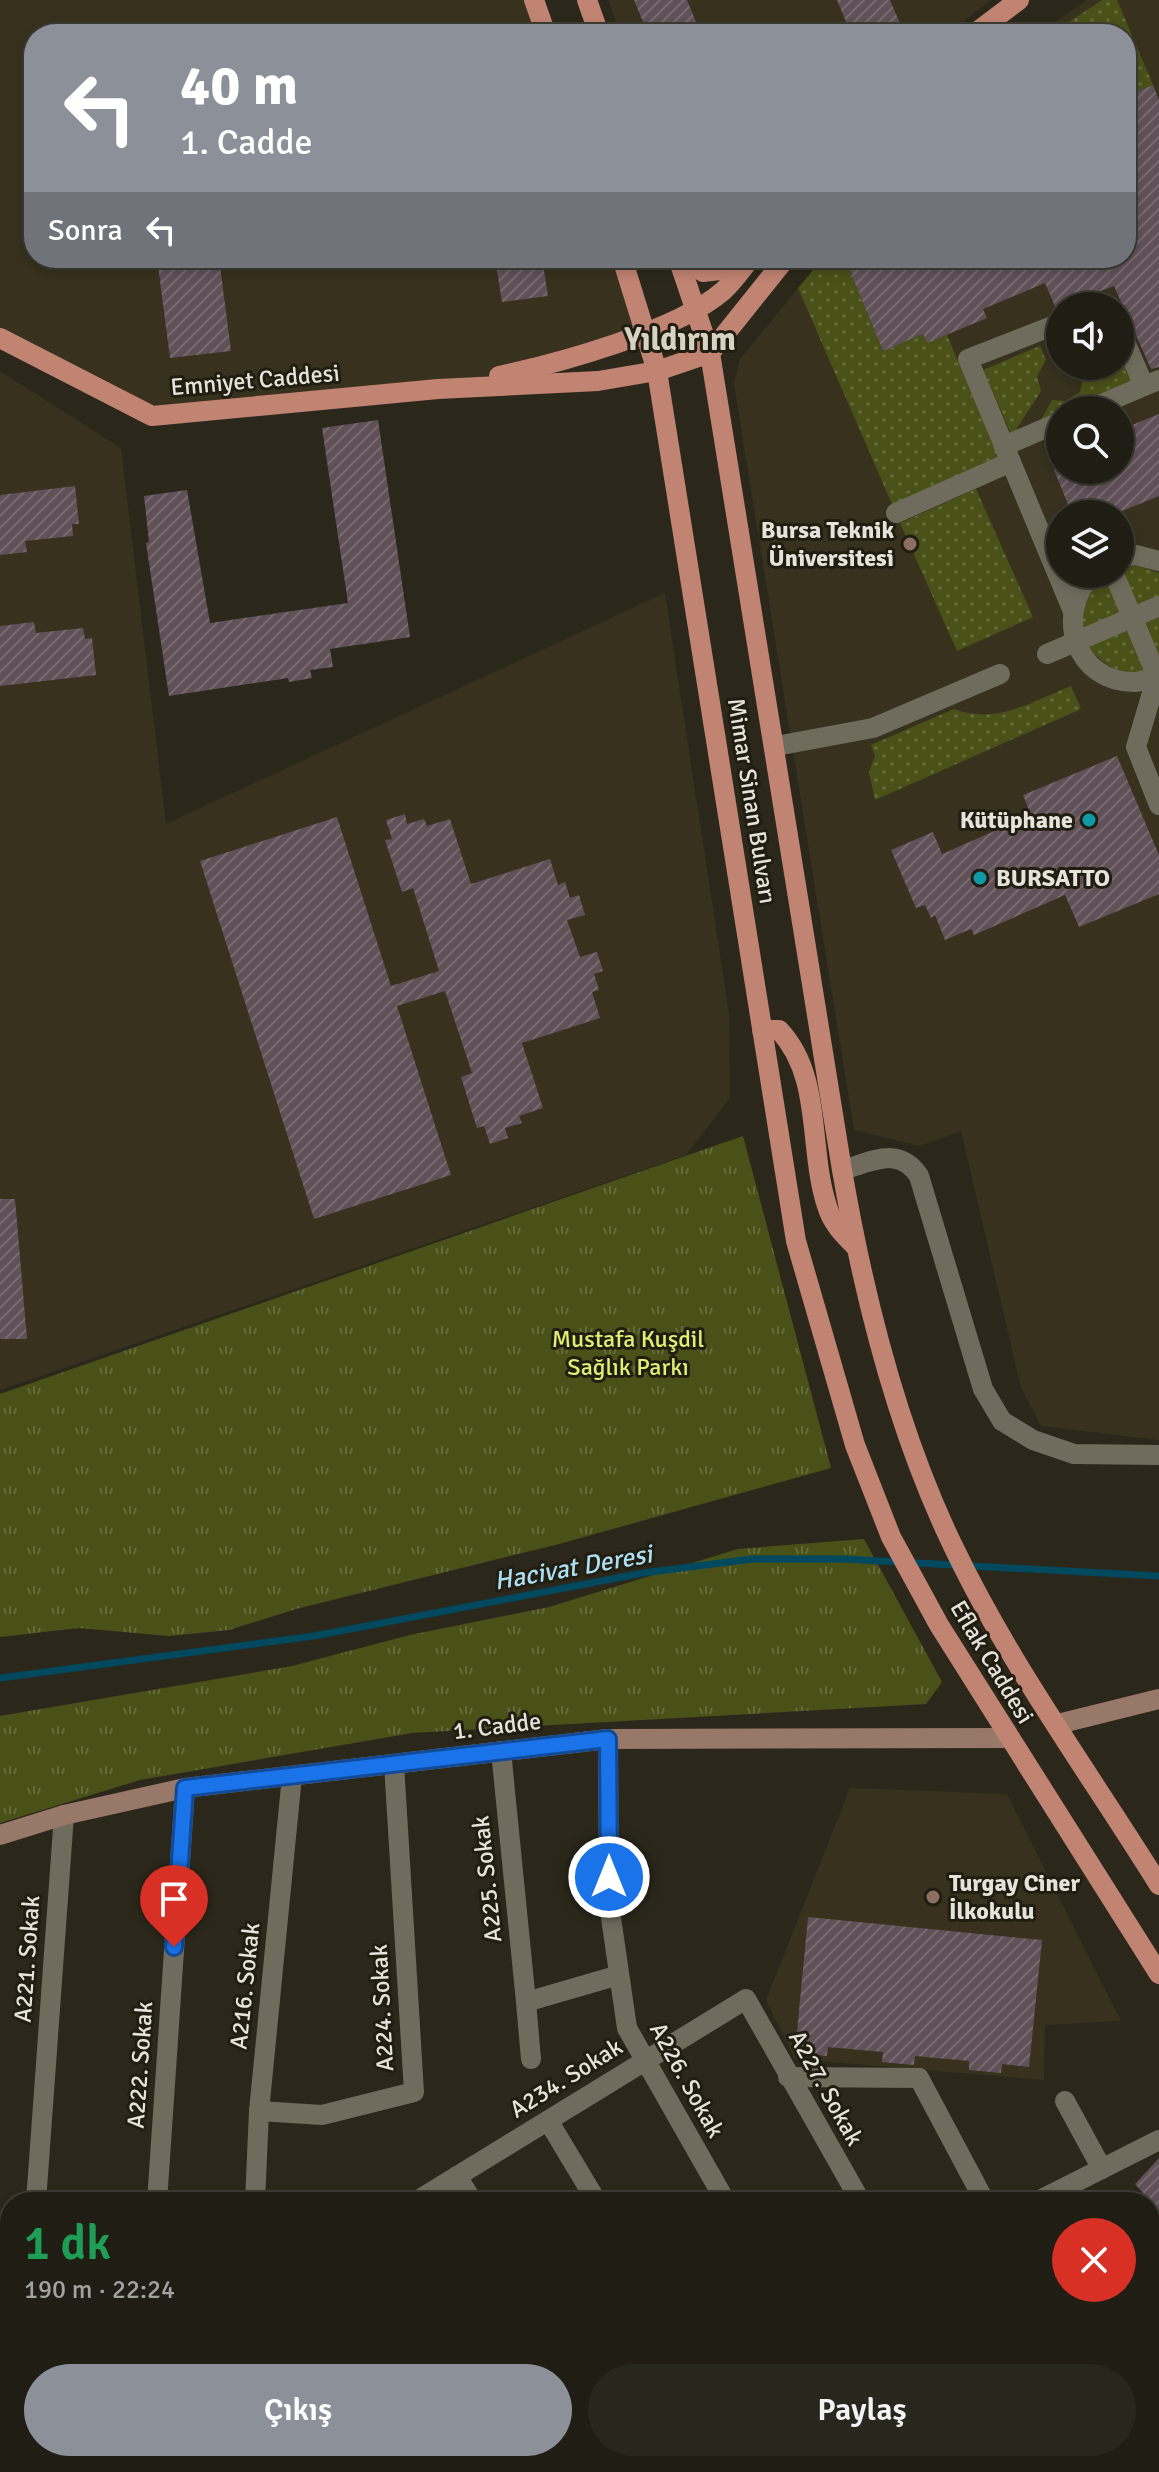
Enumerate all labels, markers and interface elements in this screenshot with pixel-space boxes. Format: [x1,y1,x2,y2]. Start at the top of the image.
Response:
text: 40 m [180,51,298,120]
icon: left [48,56,152,160]
text: 1. Cadde [180,120,313,165]
icon: left [139,208,183,252]
text: Sonra [48,212,123,249]
map controls [1046,292,1134,588]
button: sound [1046,292,1134,380]
district label: Yıldırım [623,320,736,359]
street label: Emniyet Caddesi [169,358,341,402]
button: search [1046,396,1134,484]
button: layers [1046,500,1134,588]
place label: Bursa Teknik Üniversitesi [761,515,894,573]
marker: Bursa Teknik Üniversitesi [901,535,919,553]
street label: Mimar Sinan Bulvarı [721,696,783,906]
place label: Kütüphane [960,805,1073,835]
marker: Kütüphane [1080,811,1098,829]
place label: BURSATTO [996,863,1110,893]
marker: BURSATTO [971,869,989,887]
park label: Mustafa Kuşdil Sağlık Parkı [552,1324,704,1382]
water label: Hacivat Deresi [492,1538,658,1598]
street label: Eflak Caddesi [943,1595,1041,1729]
street label: 1. Cadde [451,1706,543,1746]
street label: A225. Sokak [465,1814,509,1944]
position arrow [567,1835,651,1919]
pin [140,1865,208,1947]
place label: Turgay Ciner İlkokulu [949,1868,1080,1926]
icon: arrive [152,1877,196,1921]
marker: Turgay Ciner İlkokulu [924,1888,942,1906]
street label: A221. Sokak [8,1895,46,2023]
street label: A216. Sokak [223,1921,267,2051]
street label: A224. Sokak [364,1944,400,2072]
street label: A222. Sokak [121,2001,159,2129]
street label: A226. Sokak [643,2017,731,2143]
street label: A227. Sokak [782,2025,870,2151]
street label: A234. Sokak [504,2032,628,2124]
text: 1 dk [24,2214,111,2273]
button: close [1052,2218,1136,2302]
text: 190 m · 22:24 [24,2274,175,2306]
button: Çıkış [24,2364,572,2456]
button: Paylaş [588,2364,1136,2456]

